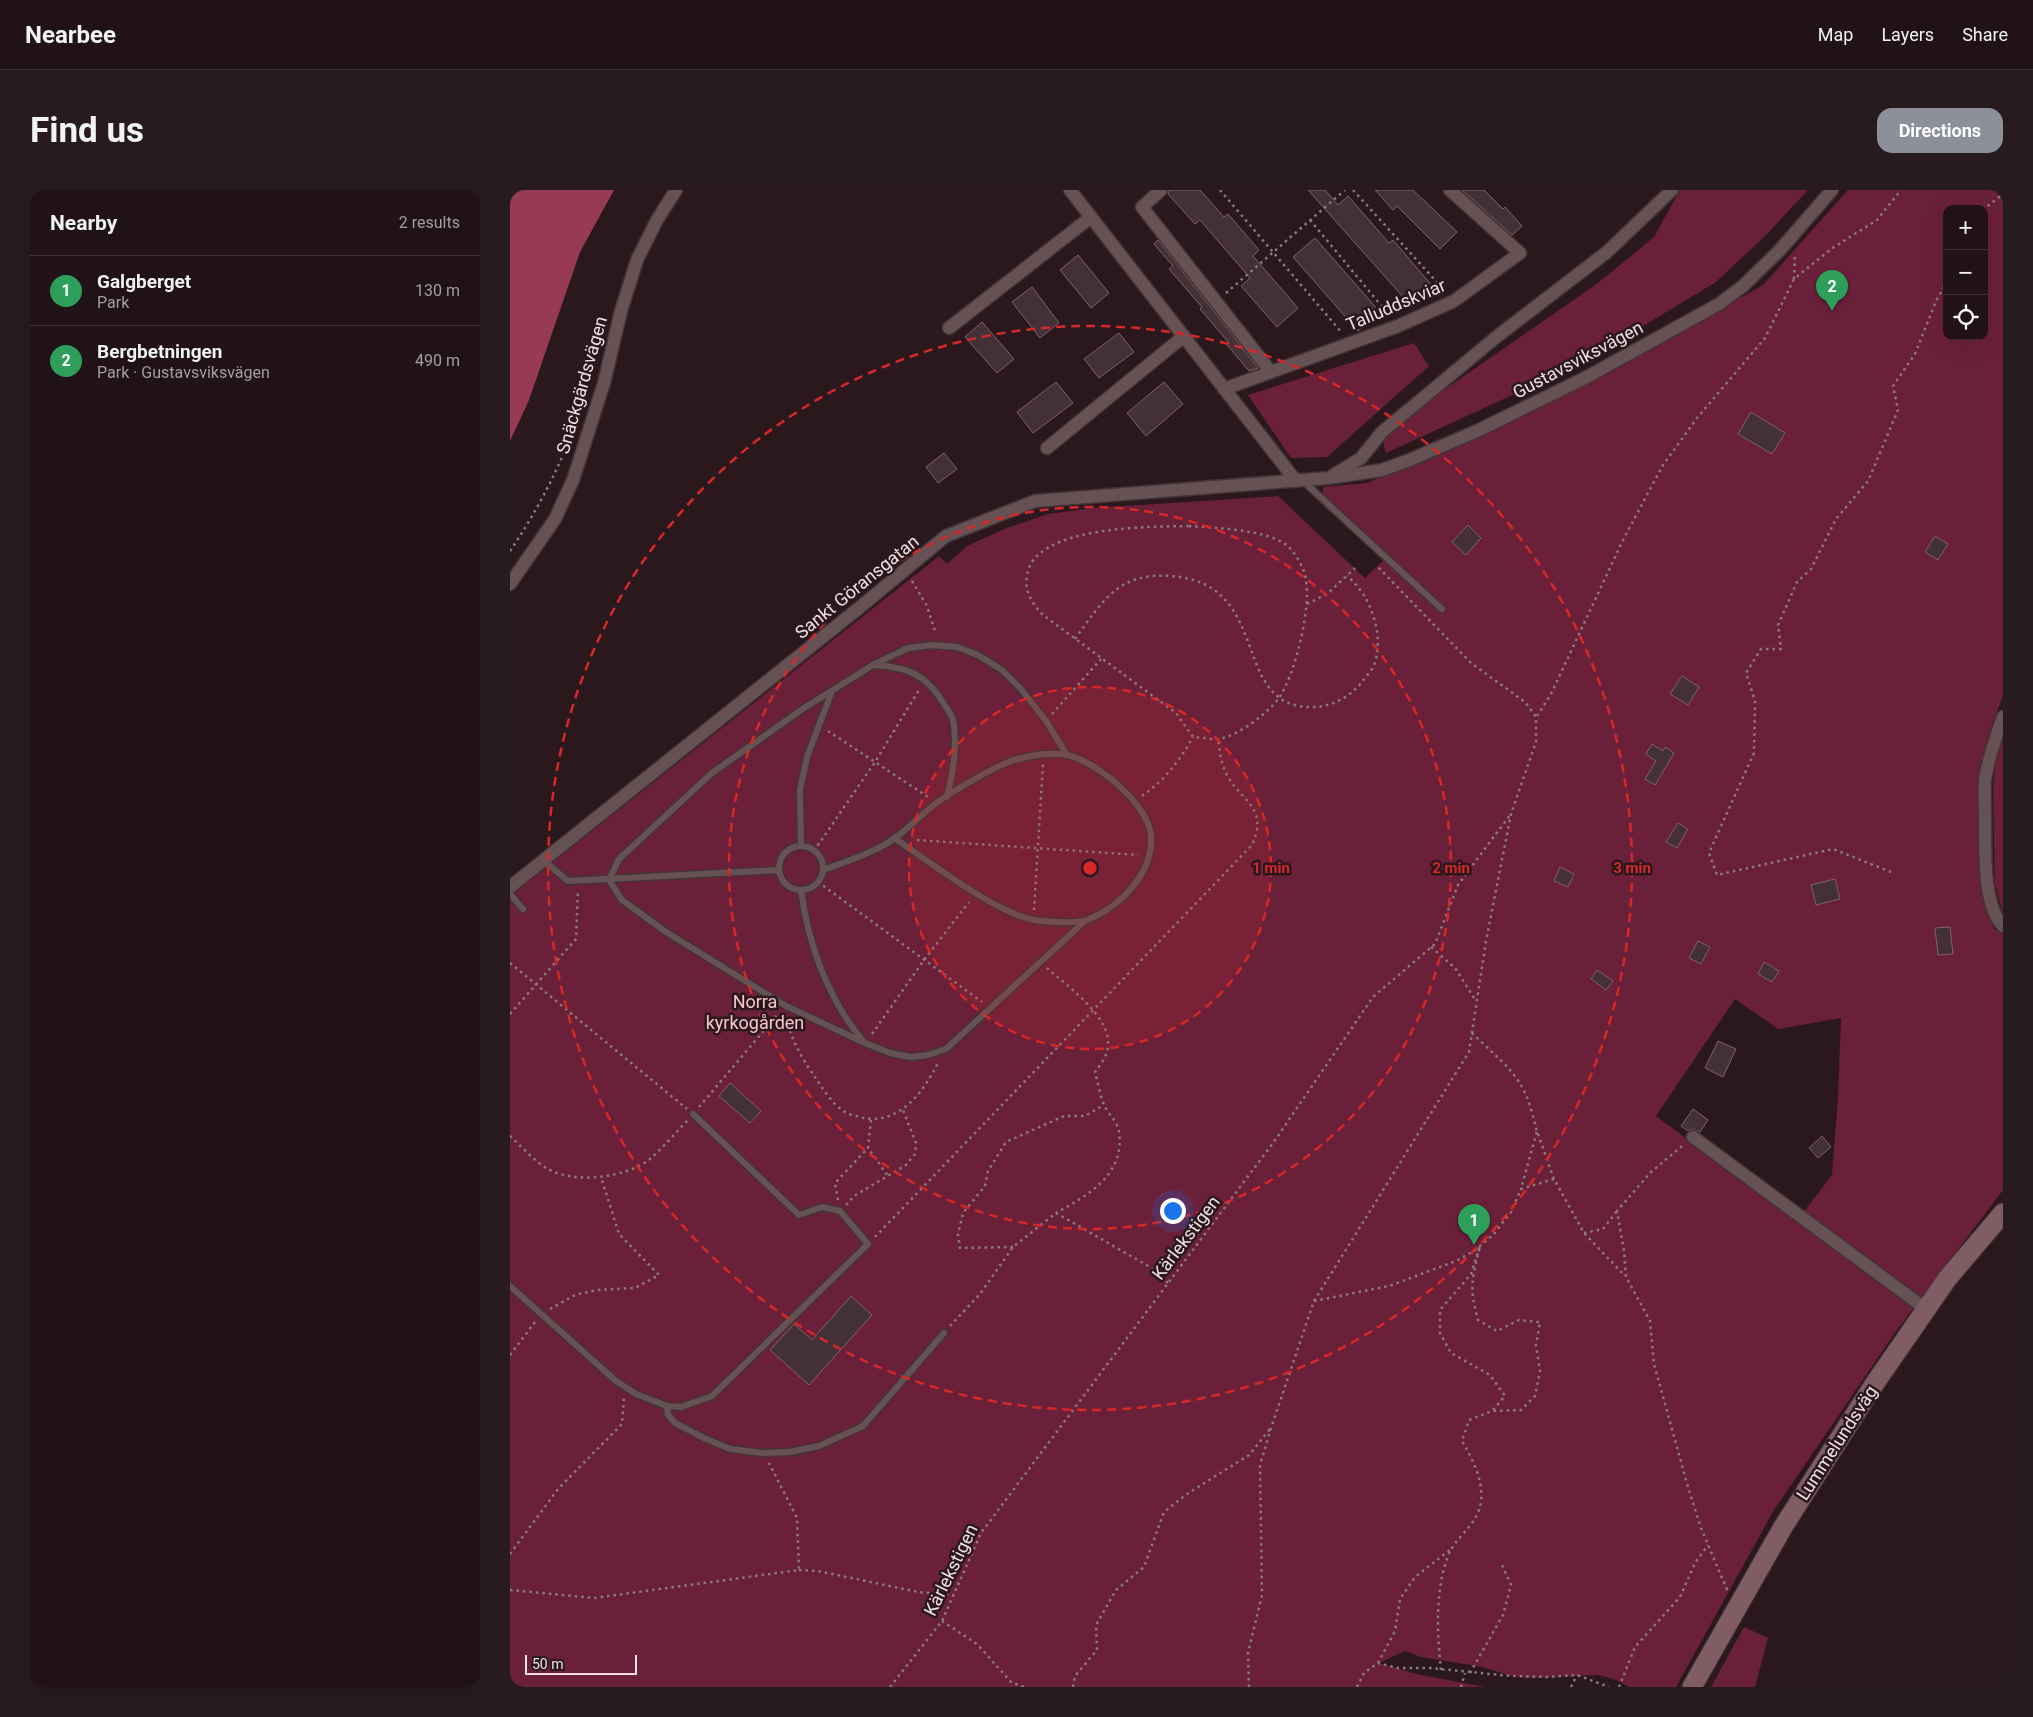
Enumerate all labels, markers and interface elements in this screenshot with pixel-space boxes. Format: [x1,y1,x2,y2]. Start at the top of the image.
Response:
text: Nearbee [25,21,116,49]
text: Map [1818,24,1853,45]
text: Layers [1881,24,1934,45]
text: Share [1962,24,2008,45]
button: Directions [1877,108,2003,153]
text: Find us [30,110,144,151]
map controls [1943,205,1988,340]
button: + [1943,205,1988,250]
text: Nearby [50,211,117,235]
text: 2 results [399,213,460,232]
button: − [1943,250,1988,295]
text: Galgberget [97,270,191,293]
pin: 2 [1816,270,1848,311]
street label: Talluddskviar [1343,274,1449,335]
text: 1 [61,281,71,300]
text: 130 m [415,281,460,300]
text: Park [97,293,129,312]
button: locate [1943,295,1988,340]
street label: Snäckgärdsvägen [552,314,611,456]
street label: Gustavsviksvägen [1509,316,1646,403]
text: Bergbetningen [97,340,223,363]
text: 2 [61,351,71,370]
text: 490 m [415,351,460,370]
text: Park · Gustavsviksvägen [97,363,270,382]
street label: Sankt Göransgatan [791,530,923,643]
centre of rings [1081,859,1099,877]
text: 1 min [1252,859,1290,877]
text: 2 min [1432,859,1470,877]
text: 3 min [1613,859,1651,877]
park label: Norra kyrkogården [706,991,804,1033]
street label: Kärlekstigen [1147,1192,1224,1284]
your location [1160,1198,1186,1224]
pin: 1 [1458,1204,1490,1245]
street label: Lummelundsväg [1792,1381,1881,1504]
street label: Kärlekstigen [919,1521,982,1619]
scale bar [525,1652,638,1675]
text: 50 m [532,1656,564,1672]

